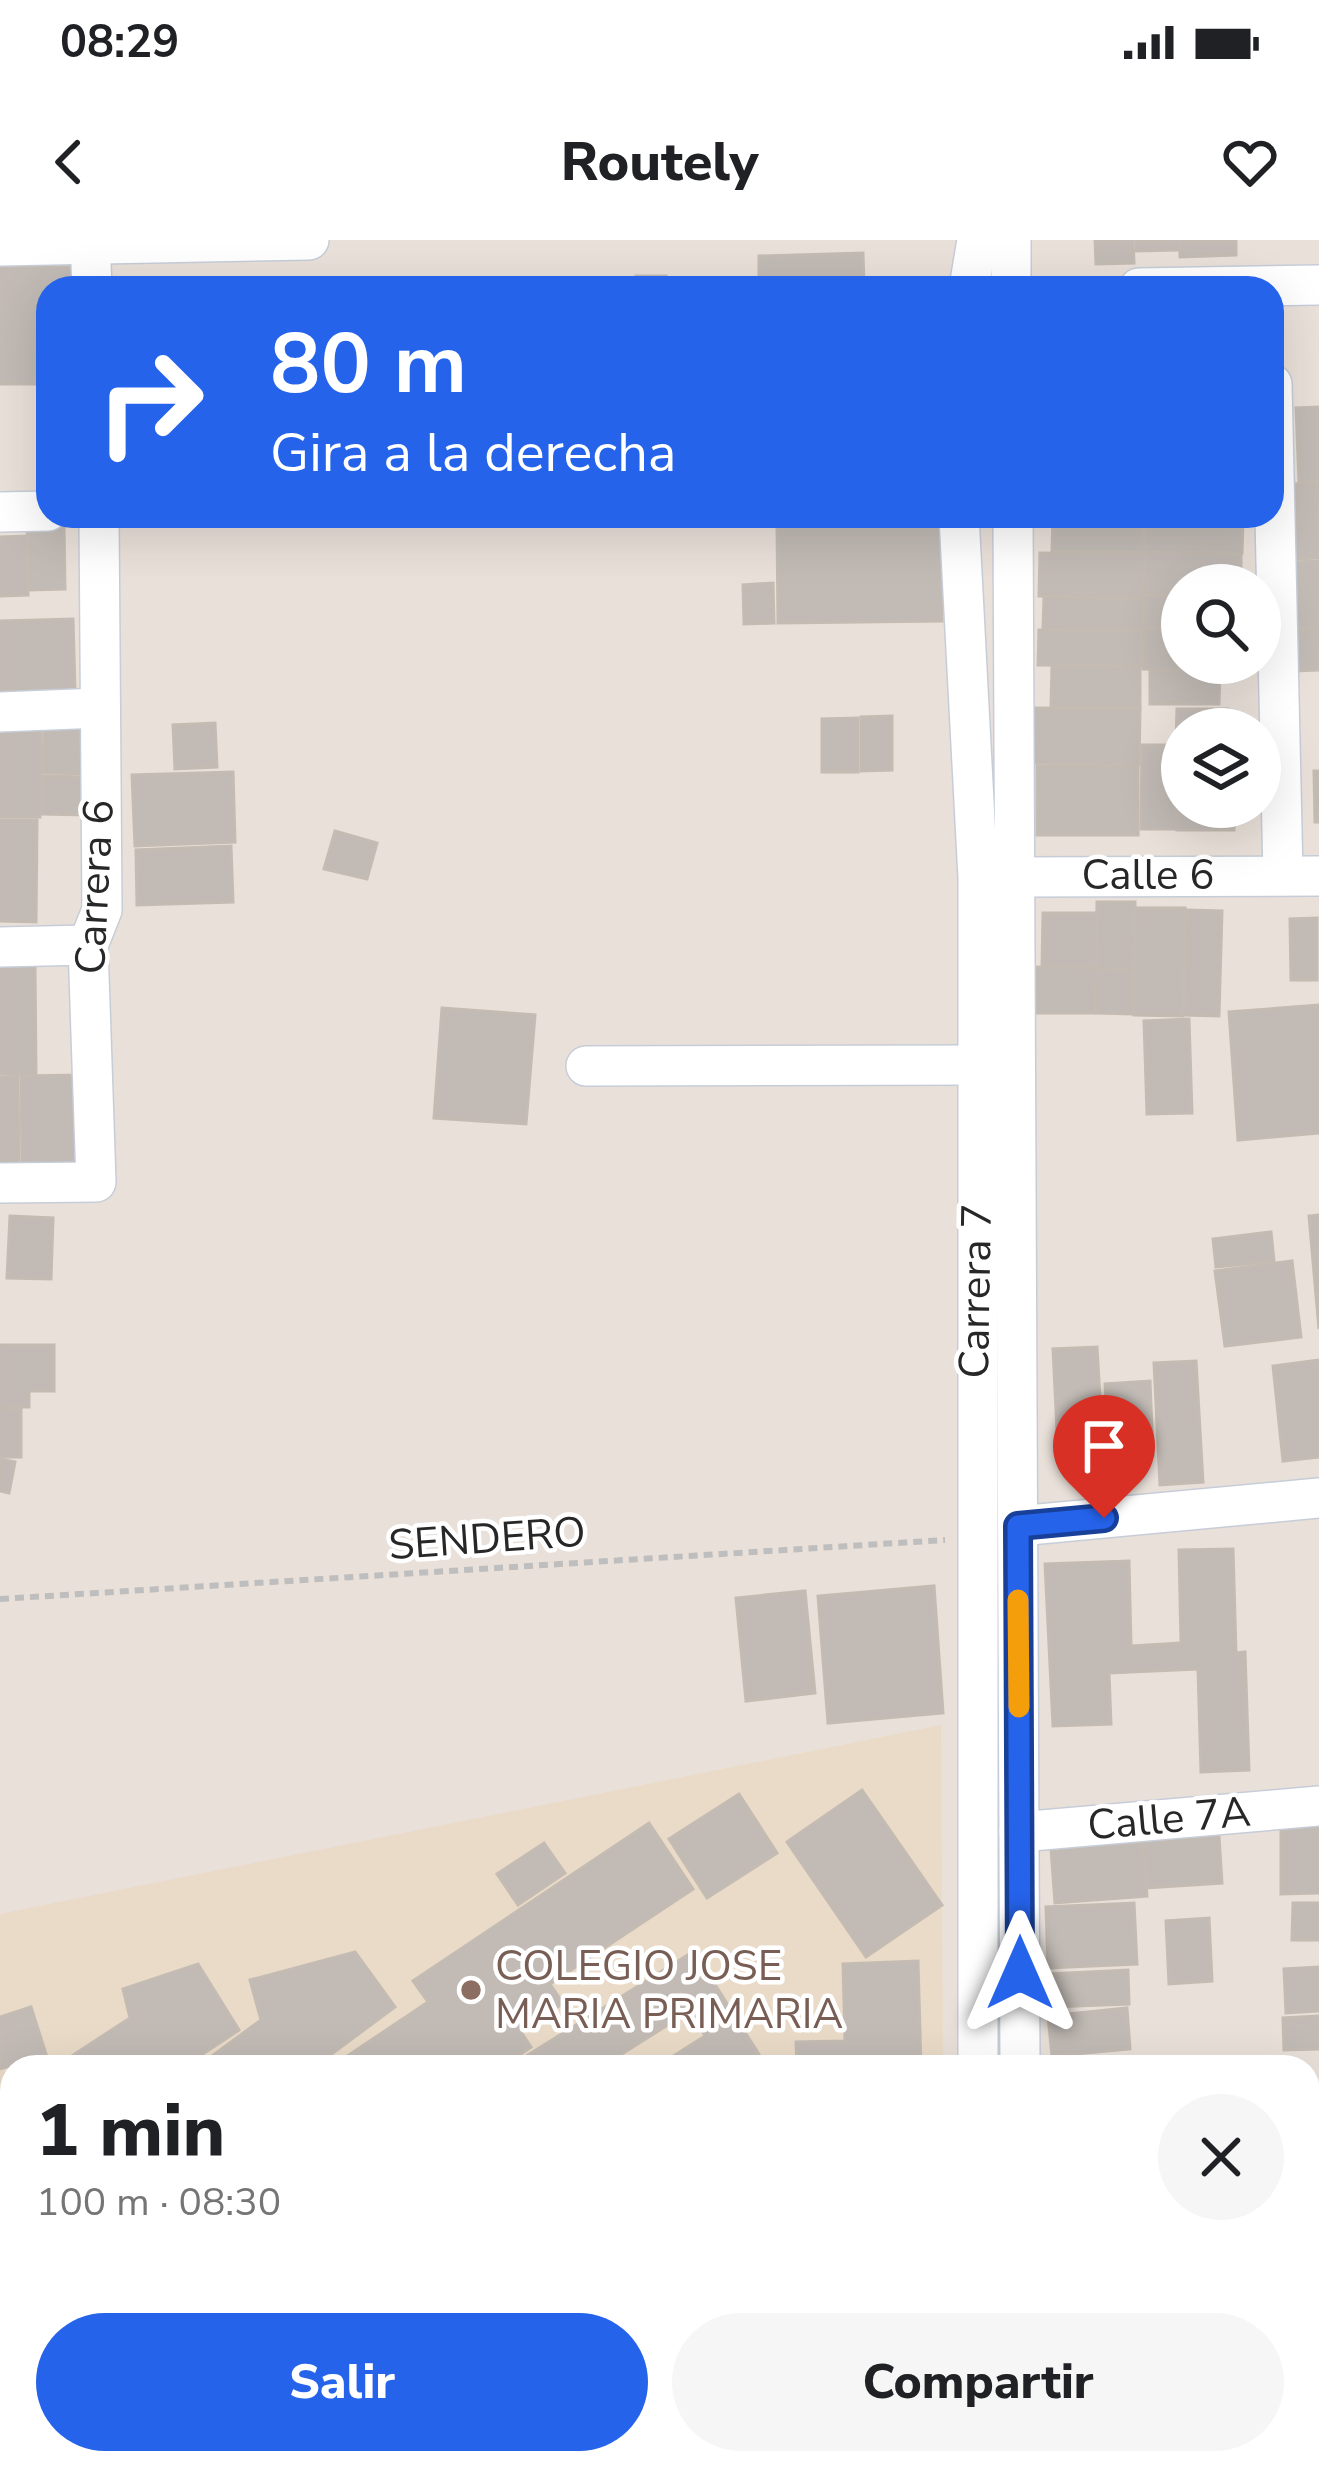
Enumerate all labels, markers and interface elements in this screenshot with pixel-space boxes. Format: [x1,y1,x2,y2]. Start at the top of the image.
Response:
text: 08:29 [60,12,179,73]
text: Routely [561,125,758,199]
icon: back [36,129,102,195]
icon: heart [1217,129,1283,195]
text: 80 m [270,307,467,422]
icon: right [72,324,228,480]
text: Gira a la derecha [270,416,677,490]
map controls [1161,564,1281,828]
button: search [1161,564,1281,684]
button: layers [1161,708,1281,828]
street label: Carrera 6 [62,798,128,976]
street label: Calle 6 [1082,847,1214,904]
street label: Carrera 7 [946,1203,1006,1379]
pin [1053,1395,1155,1518]
icon: arrive [1071,1413,1137,1479]
street label: SENDERO [387,1504,587,1574]
street label: Calle 7A [1085,1783,1253,1855]
position arrow [957,1910,1083,2036]
place label: COLEGIO JOSE MARIA PRIMARIA [495,1938,843,2043]
marker: COLEGIO JOSE MARIA PRIMARIA [458,1977,484,2003]
text: 1 min [36,2082,225,2180]
button: close [1158,2094,1284,2220]
text: 100 m · 08:30 [36,2176,281,2229]
button: Salir [36,2313,648,2451]
button: Compartir [672,2313,1284,2451]

